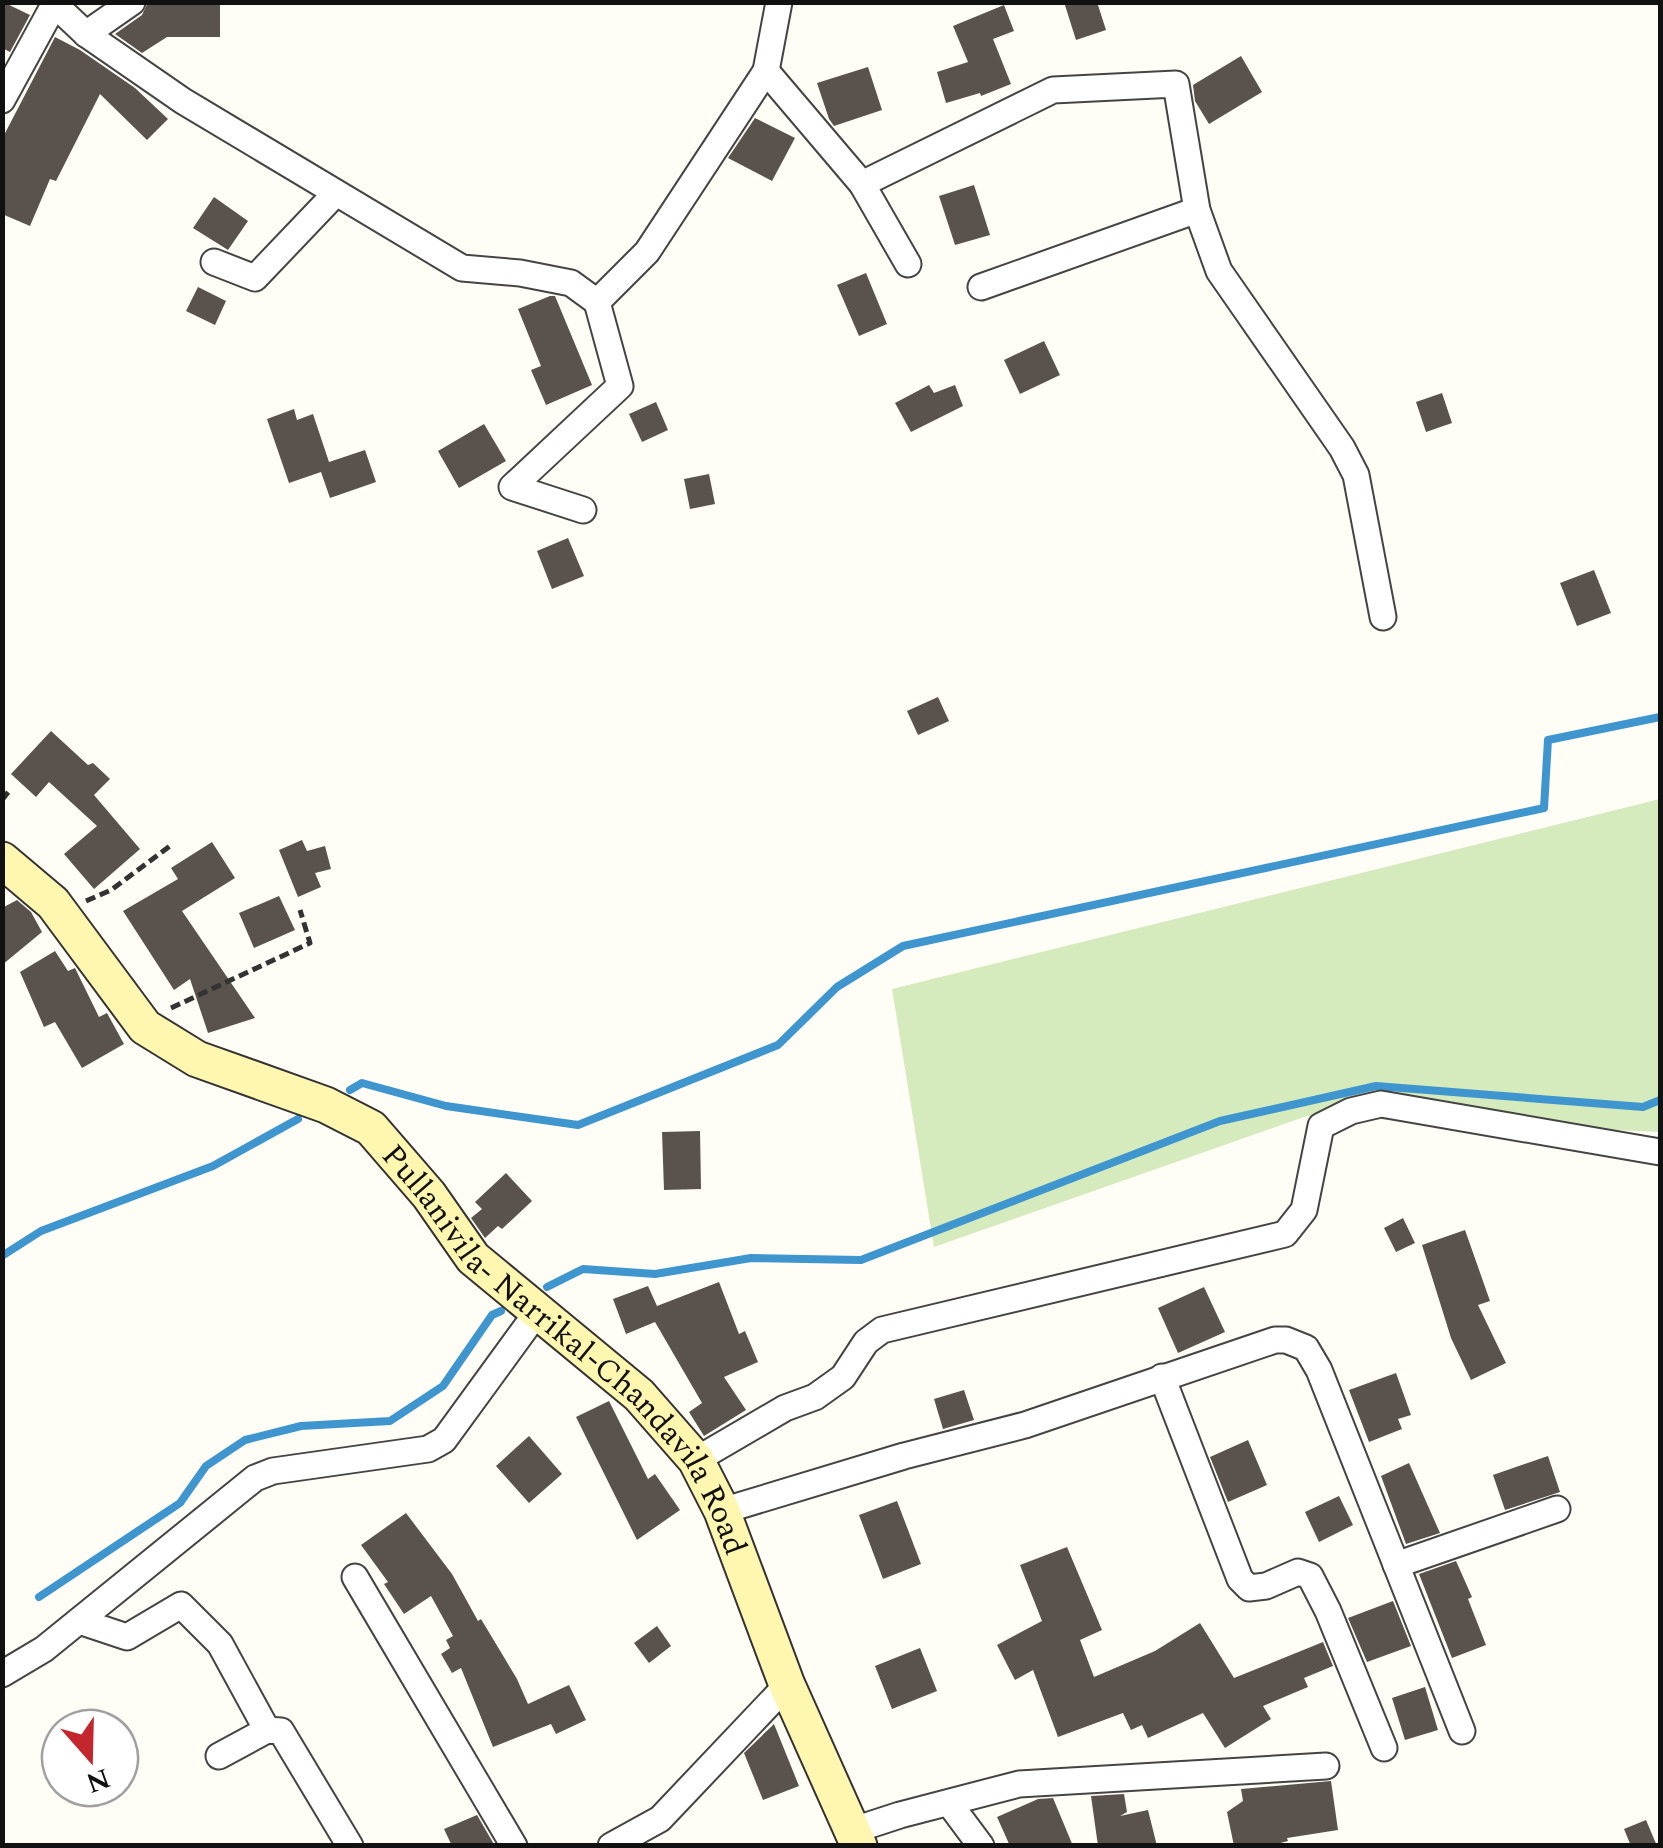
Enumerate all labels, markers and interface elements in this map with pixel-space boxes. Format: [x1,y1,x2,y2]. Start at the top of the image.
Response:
street label: Pullanivila- Narrikal-Chandavila Road [369,1134,759,1562]
north arrow [40,1708,140,1808]
text: N [80,1756,116,1804]

